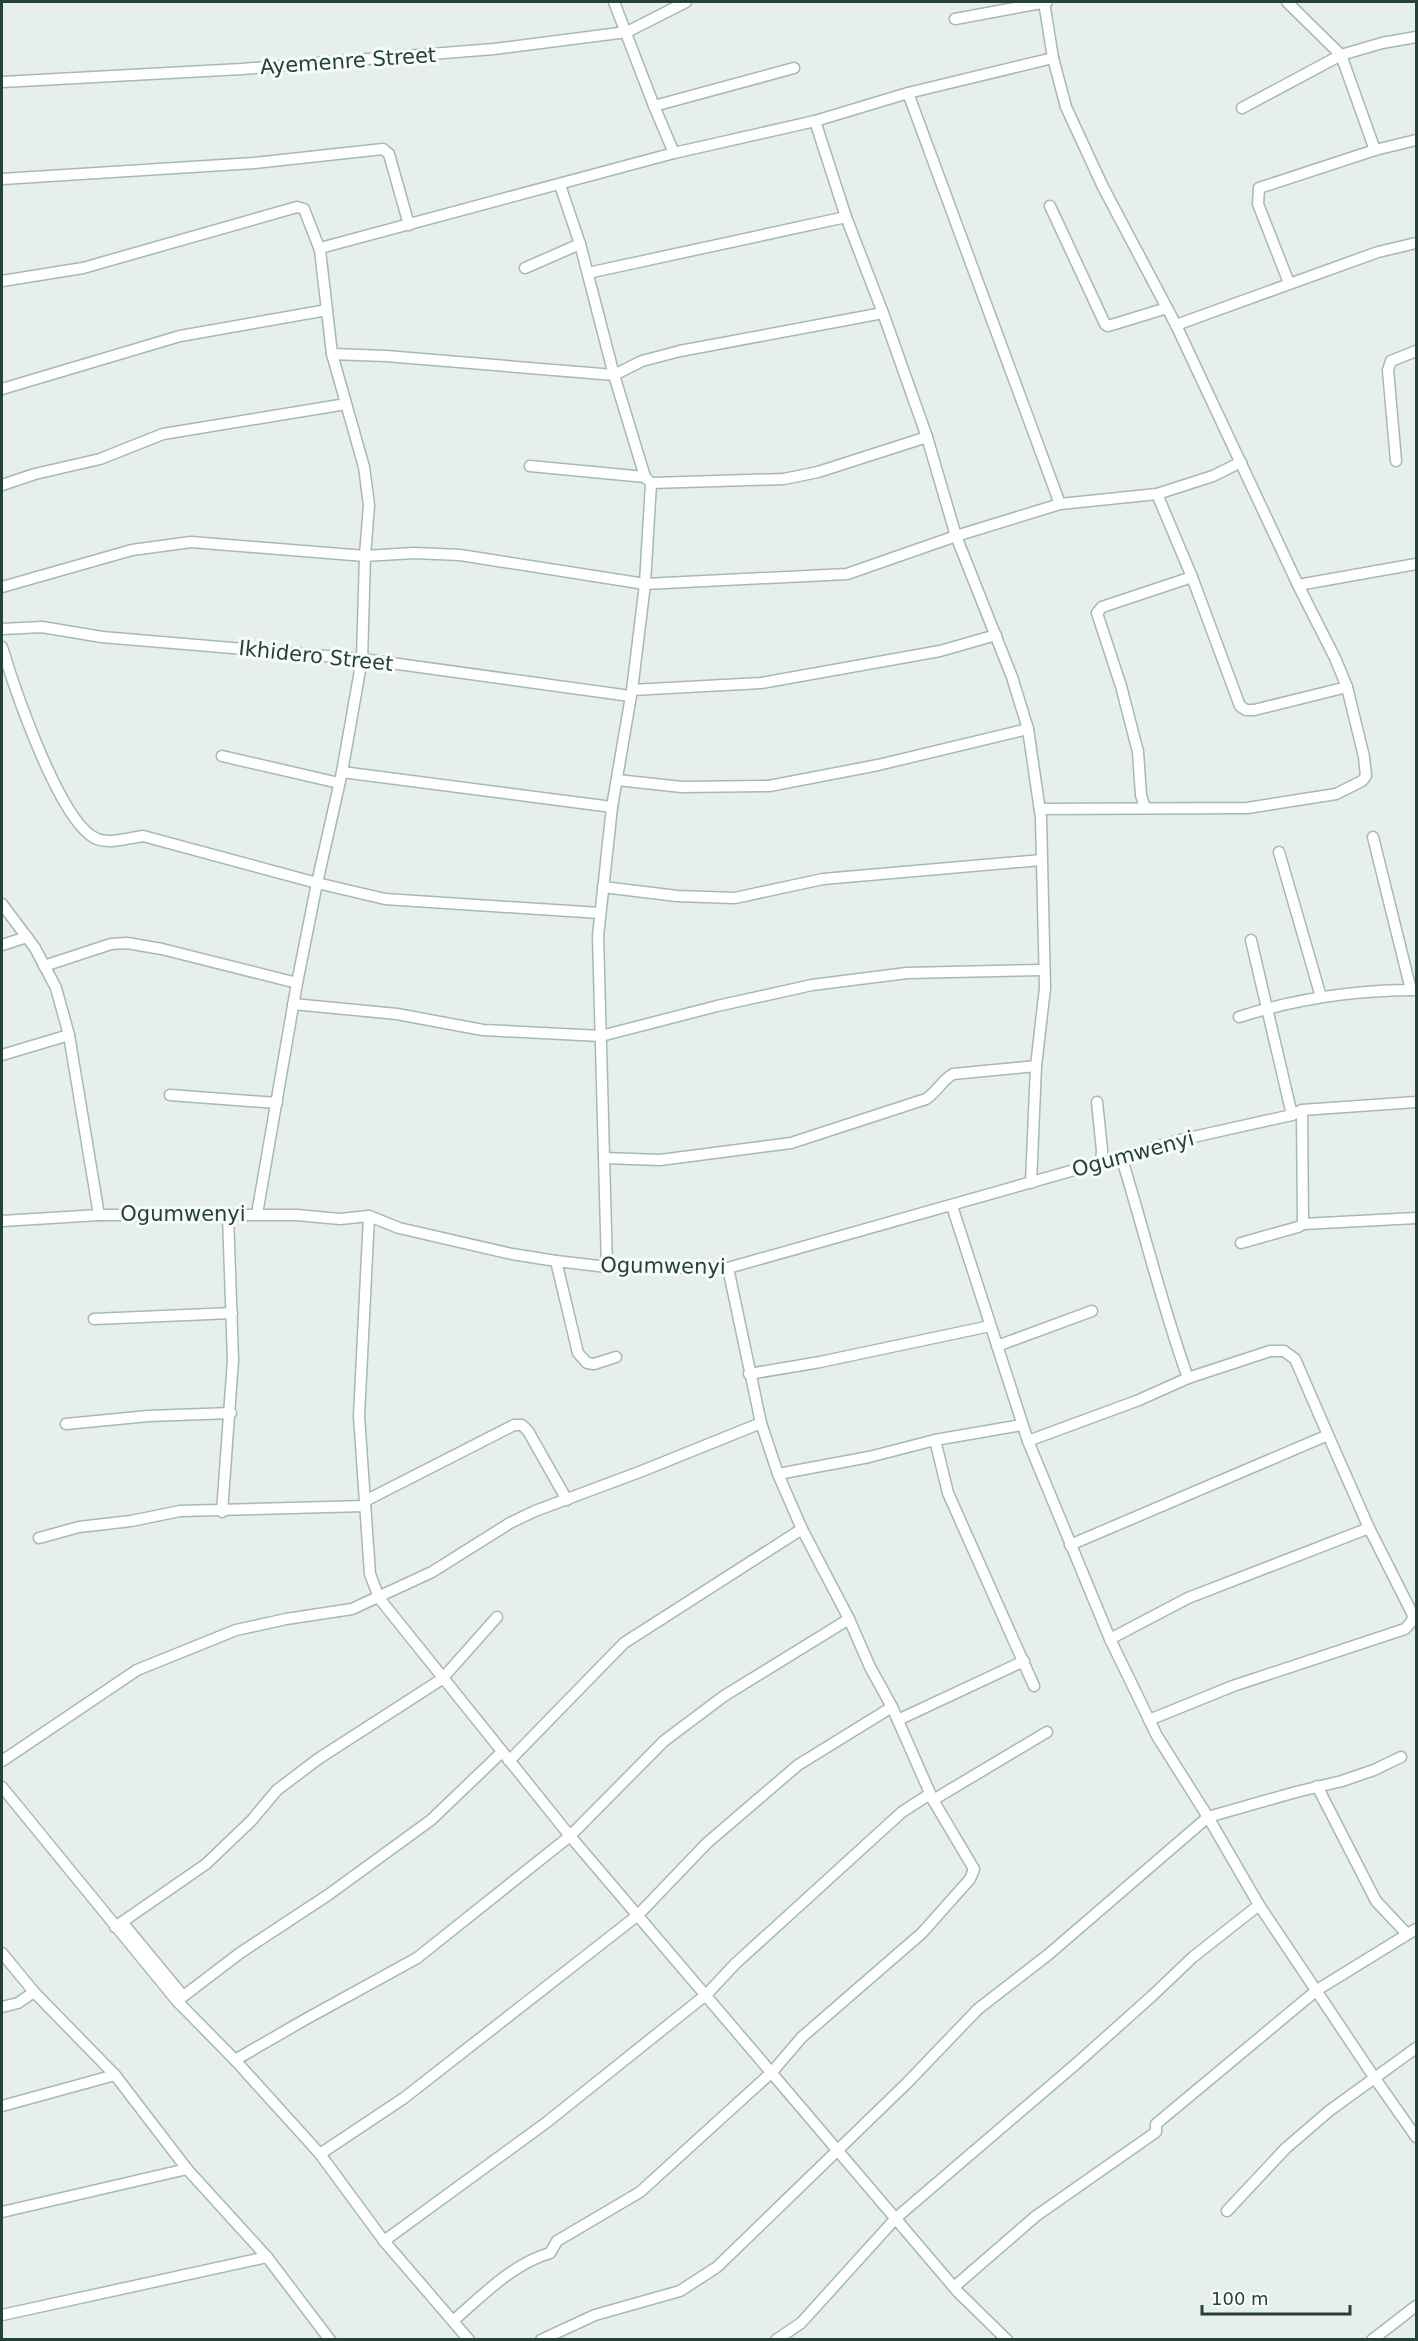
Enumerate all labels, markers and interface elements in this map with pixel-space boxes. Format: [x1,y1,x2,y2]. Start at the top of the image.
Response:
street label: Ayemenre Street [259,43,437,79]
street label: Ikhidero Street [238,636,394,676]
street label: Ogumwenyi [1069,1126,1197,1182]
street label: Ogumwenyi [120,1202,246,1226]
street label: Ogumwenyi [600,1253,726,1279]
scale bar [1202,2278,1350,2316]
text: 100 m [1211,2288,1269,2309]

